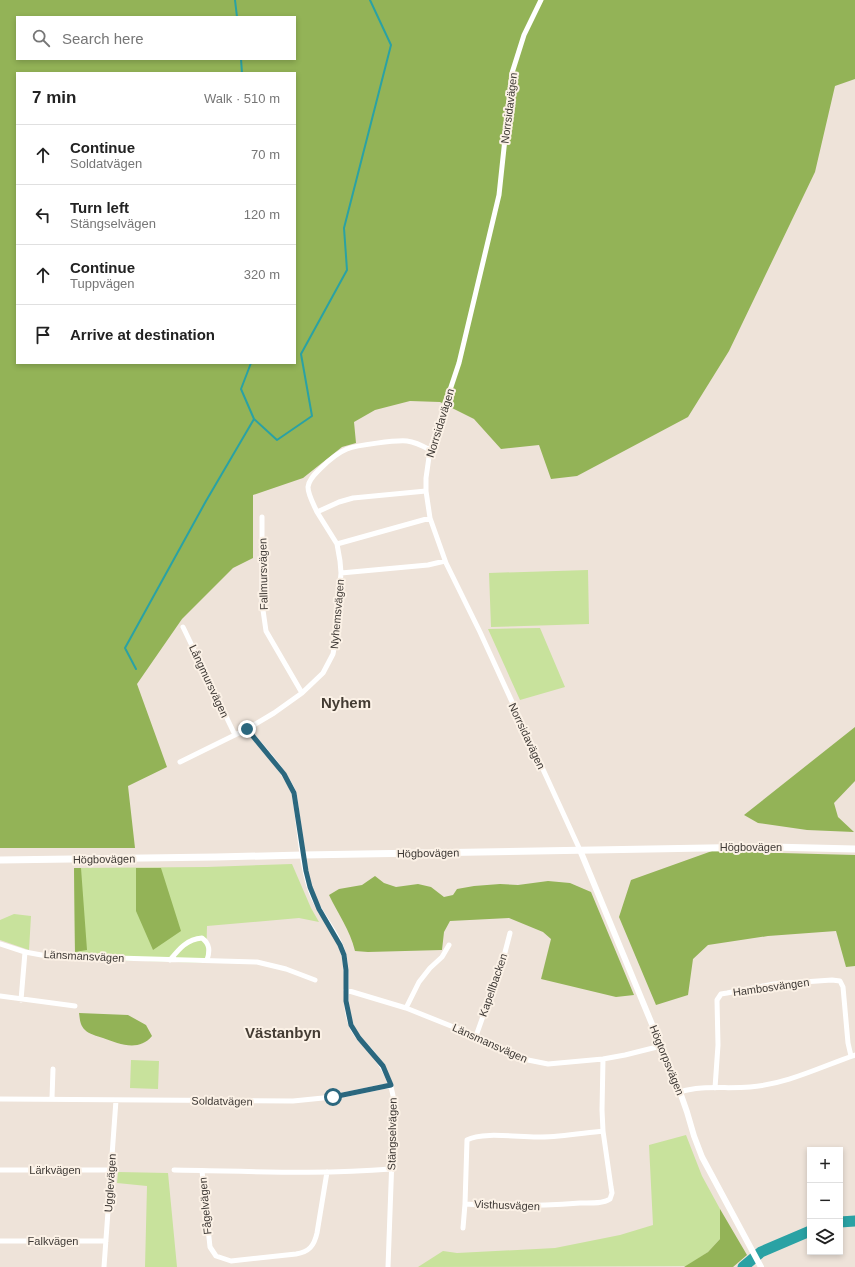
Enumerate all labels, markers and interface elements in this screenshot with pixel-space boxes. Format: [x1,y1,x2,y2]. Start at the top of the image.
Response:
search box [16,16,296,60]
icon: search [30,27,52,49]
text: Search here [62,30,144,47]
street label: Norrsidavägen [499,72,519,144]
text: 7 min [32,88,76,107]
text: Walk · 510 m [204,91,280,106]
text: Continue [70,139,135,156]
icon: ahead [32,144,54,166]
text: 70 m [251,147,280,162]
text: Soldatvägen [70,156,142,171]
text: Turn left [70,199,129,216]
icon: left [32,204,54,226]
text: 120 m [244,207,280,222]
text: Stängselvägen [70,216,156,231]
text: Continue [70,259,135,276]
icon: ahead [32,264,54,286]
text: 320 m [244,267,280,282]
text: Tuppvägen [70,276,135,291]
icon: arrive [32,324,54,346]
text: Arrive at destination [70,326,215,343]
street label: Norrsidavägen [424,387,456,459]
street label: Fallmursvägen [256,538,270,610]
street label: Nyhemsvägen [328,578,346,650]
street label: Långmursvägen [187,643,231,719]
district label: Nyhem [321,694,371,711]
street label: Norrsidavägen [506,701,548,771]
route end [238,720,256,738]
street label: Högbovägen [720,841,782,853]
street label: Högbovägen [397,846,459,860]
street label: Högbovägen [73,852,135,866]
street label: Länsmansvägen [43,948,125,964]
street label: Kapellbacken [477,952,509,1018]
street label: Hambosvängen [732,976,810,998]
street label: Länsmansvägen [451,1021,529,1065]
street label: Högtorpsvägen [647,1023,687,1097]
district label: Västanbyn [245,1024,321,1041]
route start [324,1088,342,1106]
street label: Soldatvägen [191,1094,253,1108]
street label: Stängselvägen [385,1098,399,1170]
map controls [807,1147,843,1255]
button: + [807,1147,843,1183]
street label: Ugglevägen [102,1153,118,1213]
street label: Lärkvägen [29,1164,81,1176]
street label: Fågelvägen [197,1177,213,1235]
button: − [807,1183,843,1219]
street label: Visthusvägen [474,1198,540,1212]
button: layers [807,1219,843,1255]
street label: Falkvägen [28,1235,78,1247]

